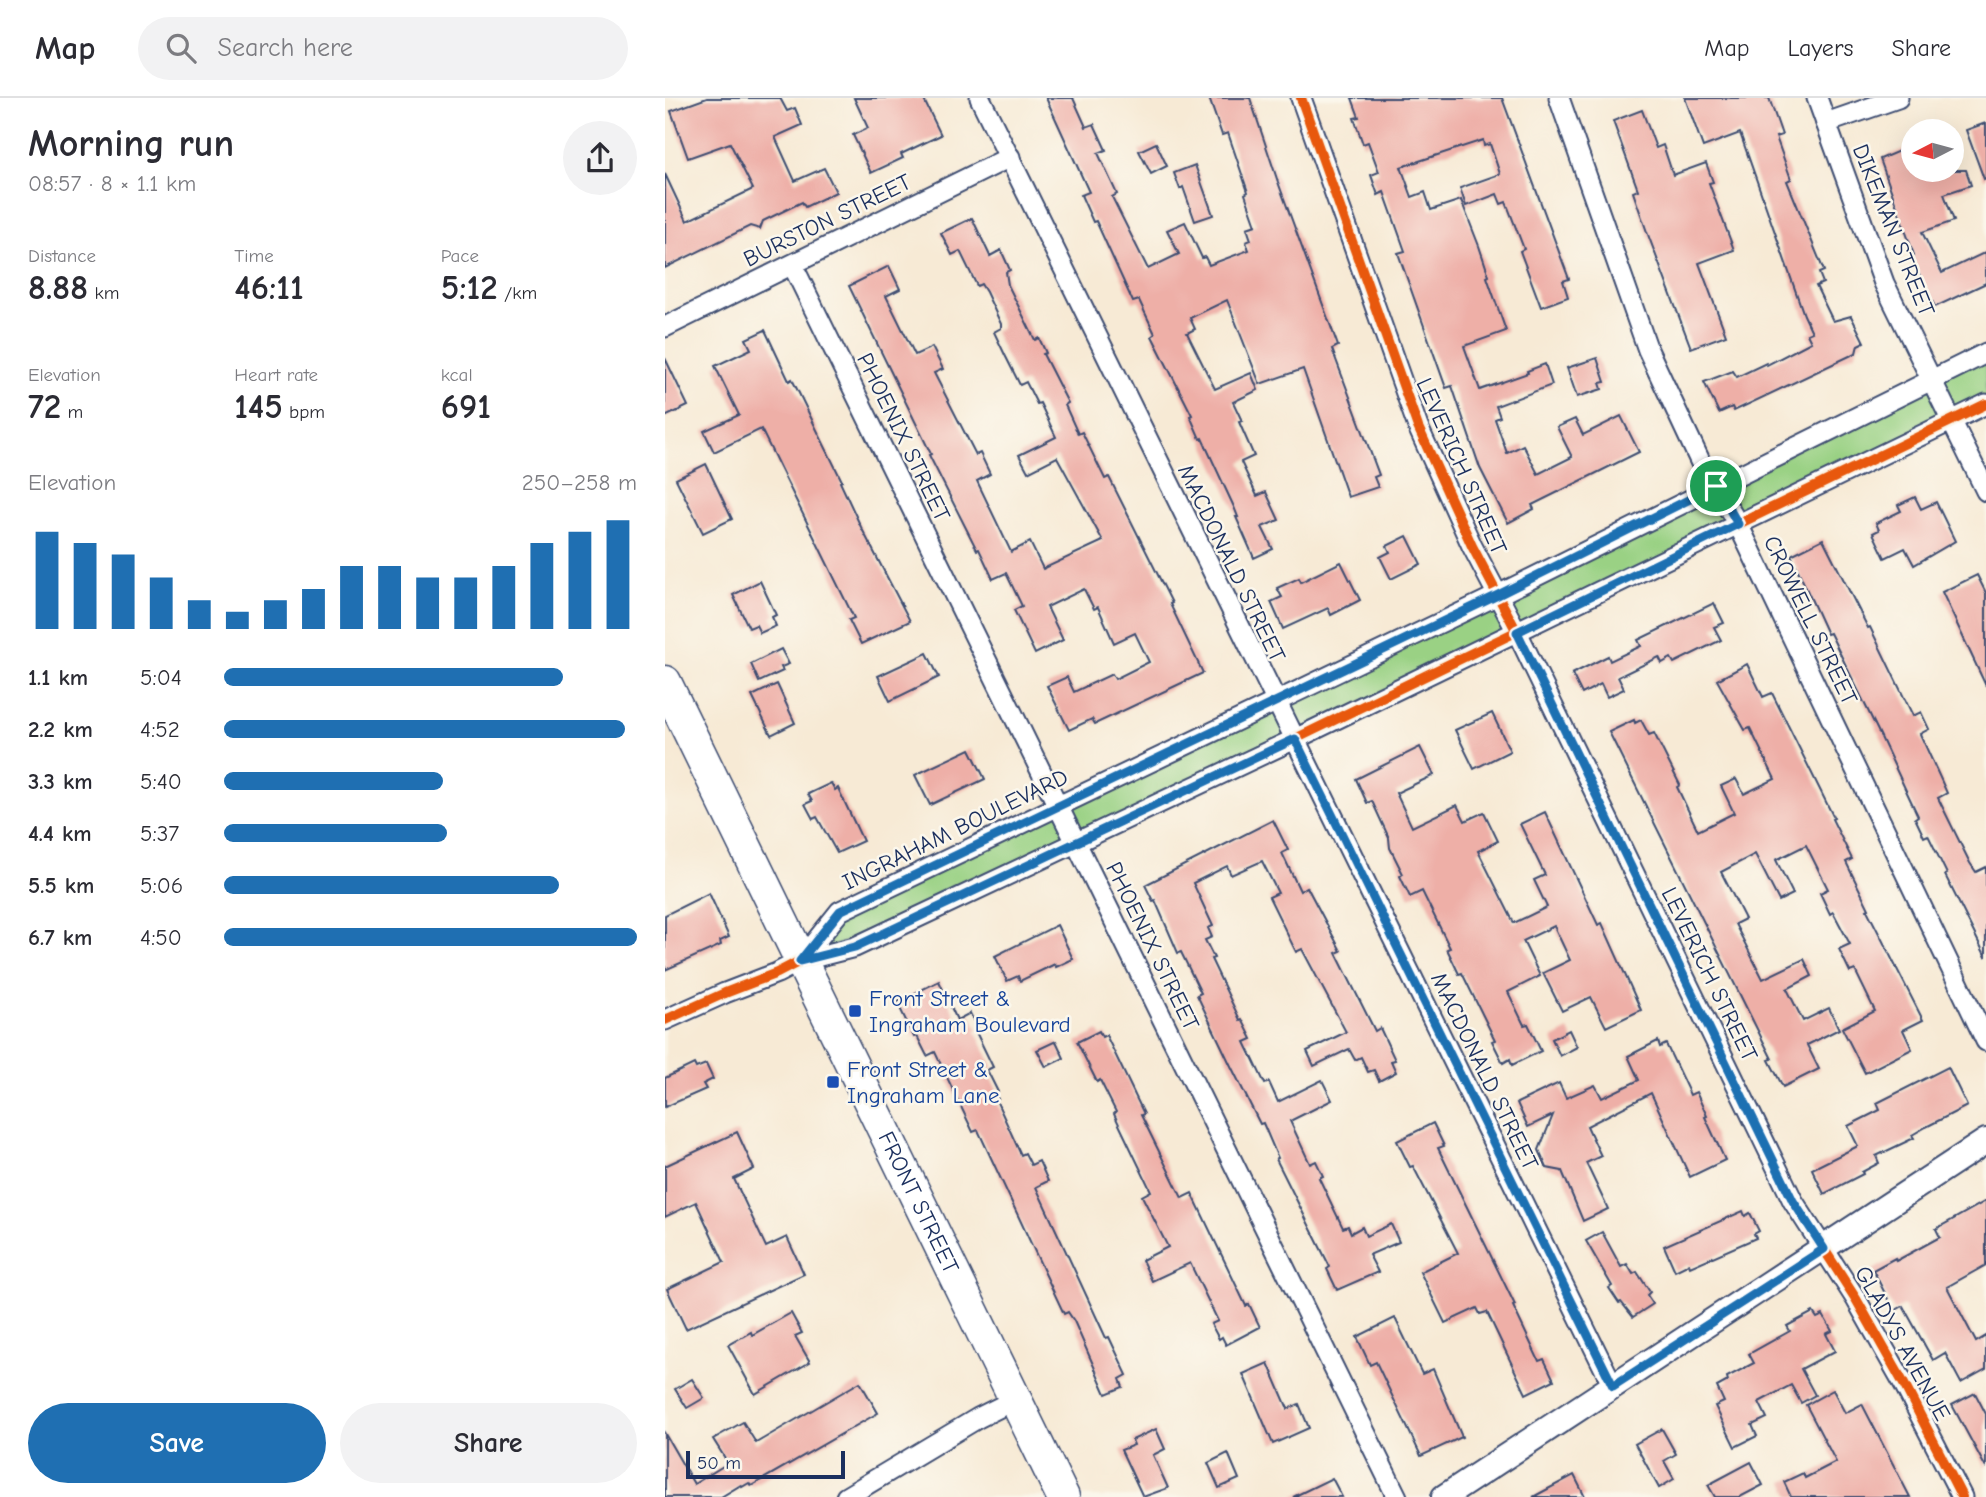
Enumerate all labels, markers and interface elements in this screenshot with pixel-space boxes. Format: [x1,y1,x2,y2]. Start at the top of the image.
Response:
search box [138,17,628,80]
text: Map [35,29,96,67]
icon: search [162,29,200,67]
text: Search here [218,33,353,63]
text: Map [1704,34,1750,62]
text: Layers [1788,34,1853,62]
text: Share [1891,34,1951,62]
north arrow [1901,119,1963,182]
map controls [1901,119,1964,182]
button: share [563,121,637,195]
text: Morning run [28,122,234,166]
street label: DIKEMAN STREET [1847,140,1940,320]
street label: BURSTON STREET [739,168,915,273]
text: 08:57 · 8 × 1.1 km [28,170,196,197]
text: Distance [28,245,96,267]
text: Time [234,245,274,267]
text: Pace [441,245,479,267]
text: 8.88 [28,267,88,308]
text: 46:11 [234,267,304,308]
text: 5:12 [441,267,498,308]
text: km [88,282,119,304]
text: /km [498,282,537,304]
street label: PHOENIX STREET [851,349,956,526]
text: Elevation [28,364,101,386]
text: Heart rate [234,364,318,386]
text: kcal [441,364,473,386]
street label: LEVERICH STREET [1411,374,1513,559]
text: 72 [28,386,61,427]
text: 145 [234,386,283,427]
text: 691 [441,386,491,427]
text: m [61,401,83,423]
text: bpm [283,401,325,423]
pin [1686,456,1746,516]
street label: MACDONALD STREET [1172,460,1291,666]
icon: arrive [1697,467,1735,505]
text: Elevation [28,469,116,496]
text: 250–258 m [522,469,637,496]
street label: CROWELL STREET [1758,531,1863,709]
text: 1.1 km [28,664,88,691]
text: 5:04 [140,664,182,691]
text: 2.2 km [28,716,93,743]
text: 4:52 [140,716,180,743]
street label: INGRAHAM BOULEVARD [838,763,1072,896]
text: 3.3 km [28,768,93,795]
text: 5:40 [140,768,182,795]
text: 4.4 km [28,820,91,847]
text: 5:37 [140,820,179,847]
street label: PHOENIX STREET [1100,858,1205,1035]
text: 5.5 km [28,872,94,899]
text: 5:06 [140,872,183,899]
street label: LEVERICH STREET [1656,883,1763,1066]
text: 6.7 km [28,924,92,951]
text: 4:50 [140,924,182,951]
street label: MACDONALD STREET [1425,968,1544,1174]
place label: Front Street & Ingraham Boulevard [869,985,1071,1038]
marker: Front Street & Ingraham Boulevard [847,1003,863,1019]
place label: Front Street & Ingraham Lane [847,1056,1000,1109]
marker: Front Street & Ingraham Lane [825,1074,841,1090]
street label: FRONT STREET [873,1127,965,1278]
street label: GLADYS AVENUE [1849,1261,1956,1425]
button: Save [28,1403,326,1483]
button: Share [340,1403,637,1483]
scale bar [686,1448,845,1480]
text: 50 m [697,1452,741,1474]

